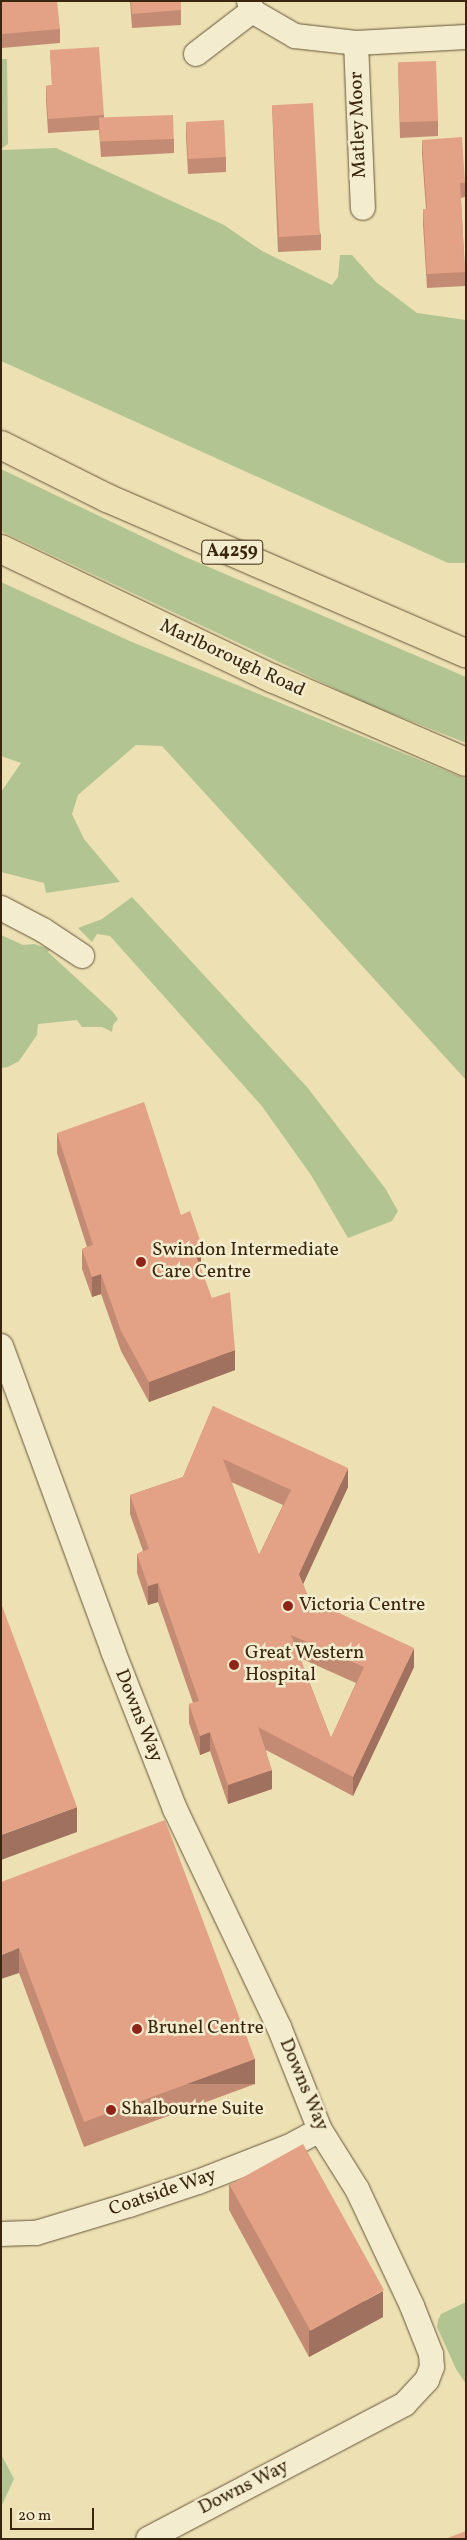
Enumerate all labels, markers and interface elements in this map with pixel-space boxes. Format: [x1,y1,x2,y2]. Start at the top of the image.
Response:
street label: Matley Moor [346,71,372,179]
road number: A4259 [201,536,263,568]
street label: Marlborough Road [156,615,308,703]
place label: Swindon Intermediate Care Centre [152,1240,339,1284]
marker: Swindon Intermediate Care Centre [134,1255,148,1269]
place label: Victoria Centre [299,1595,425,1617]
marker: Victoria Centre [281,1599,295,1613]
place label: Great Western Hospital [245,1643,365,1687]
marker: Great Western Hospital [227,1658,241,1672]
street label: Downs Way [109,1666,167,1766]
place label: Brunel Centre [147,2018,264,2040]
marker: Brunel Centre [131,2023,143,2035]
street label: Downs Way [273,2035,333,2135]
place label: Shalbourne Suite [121,2099,264,2121]
marker: Shalbourne Suite [105,2104,117,2116]
street label: Coatside Way [106,2164,220,2222]
street label: Downs Way [195,2455,293,2521]
scale bar [12,2498,96,2530]
text: 20 m [18,2506,51,2527]

